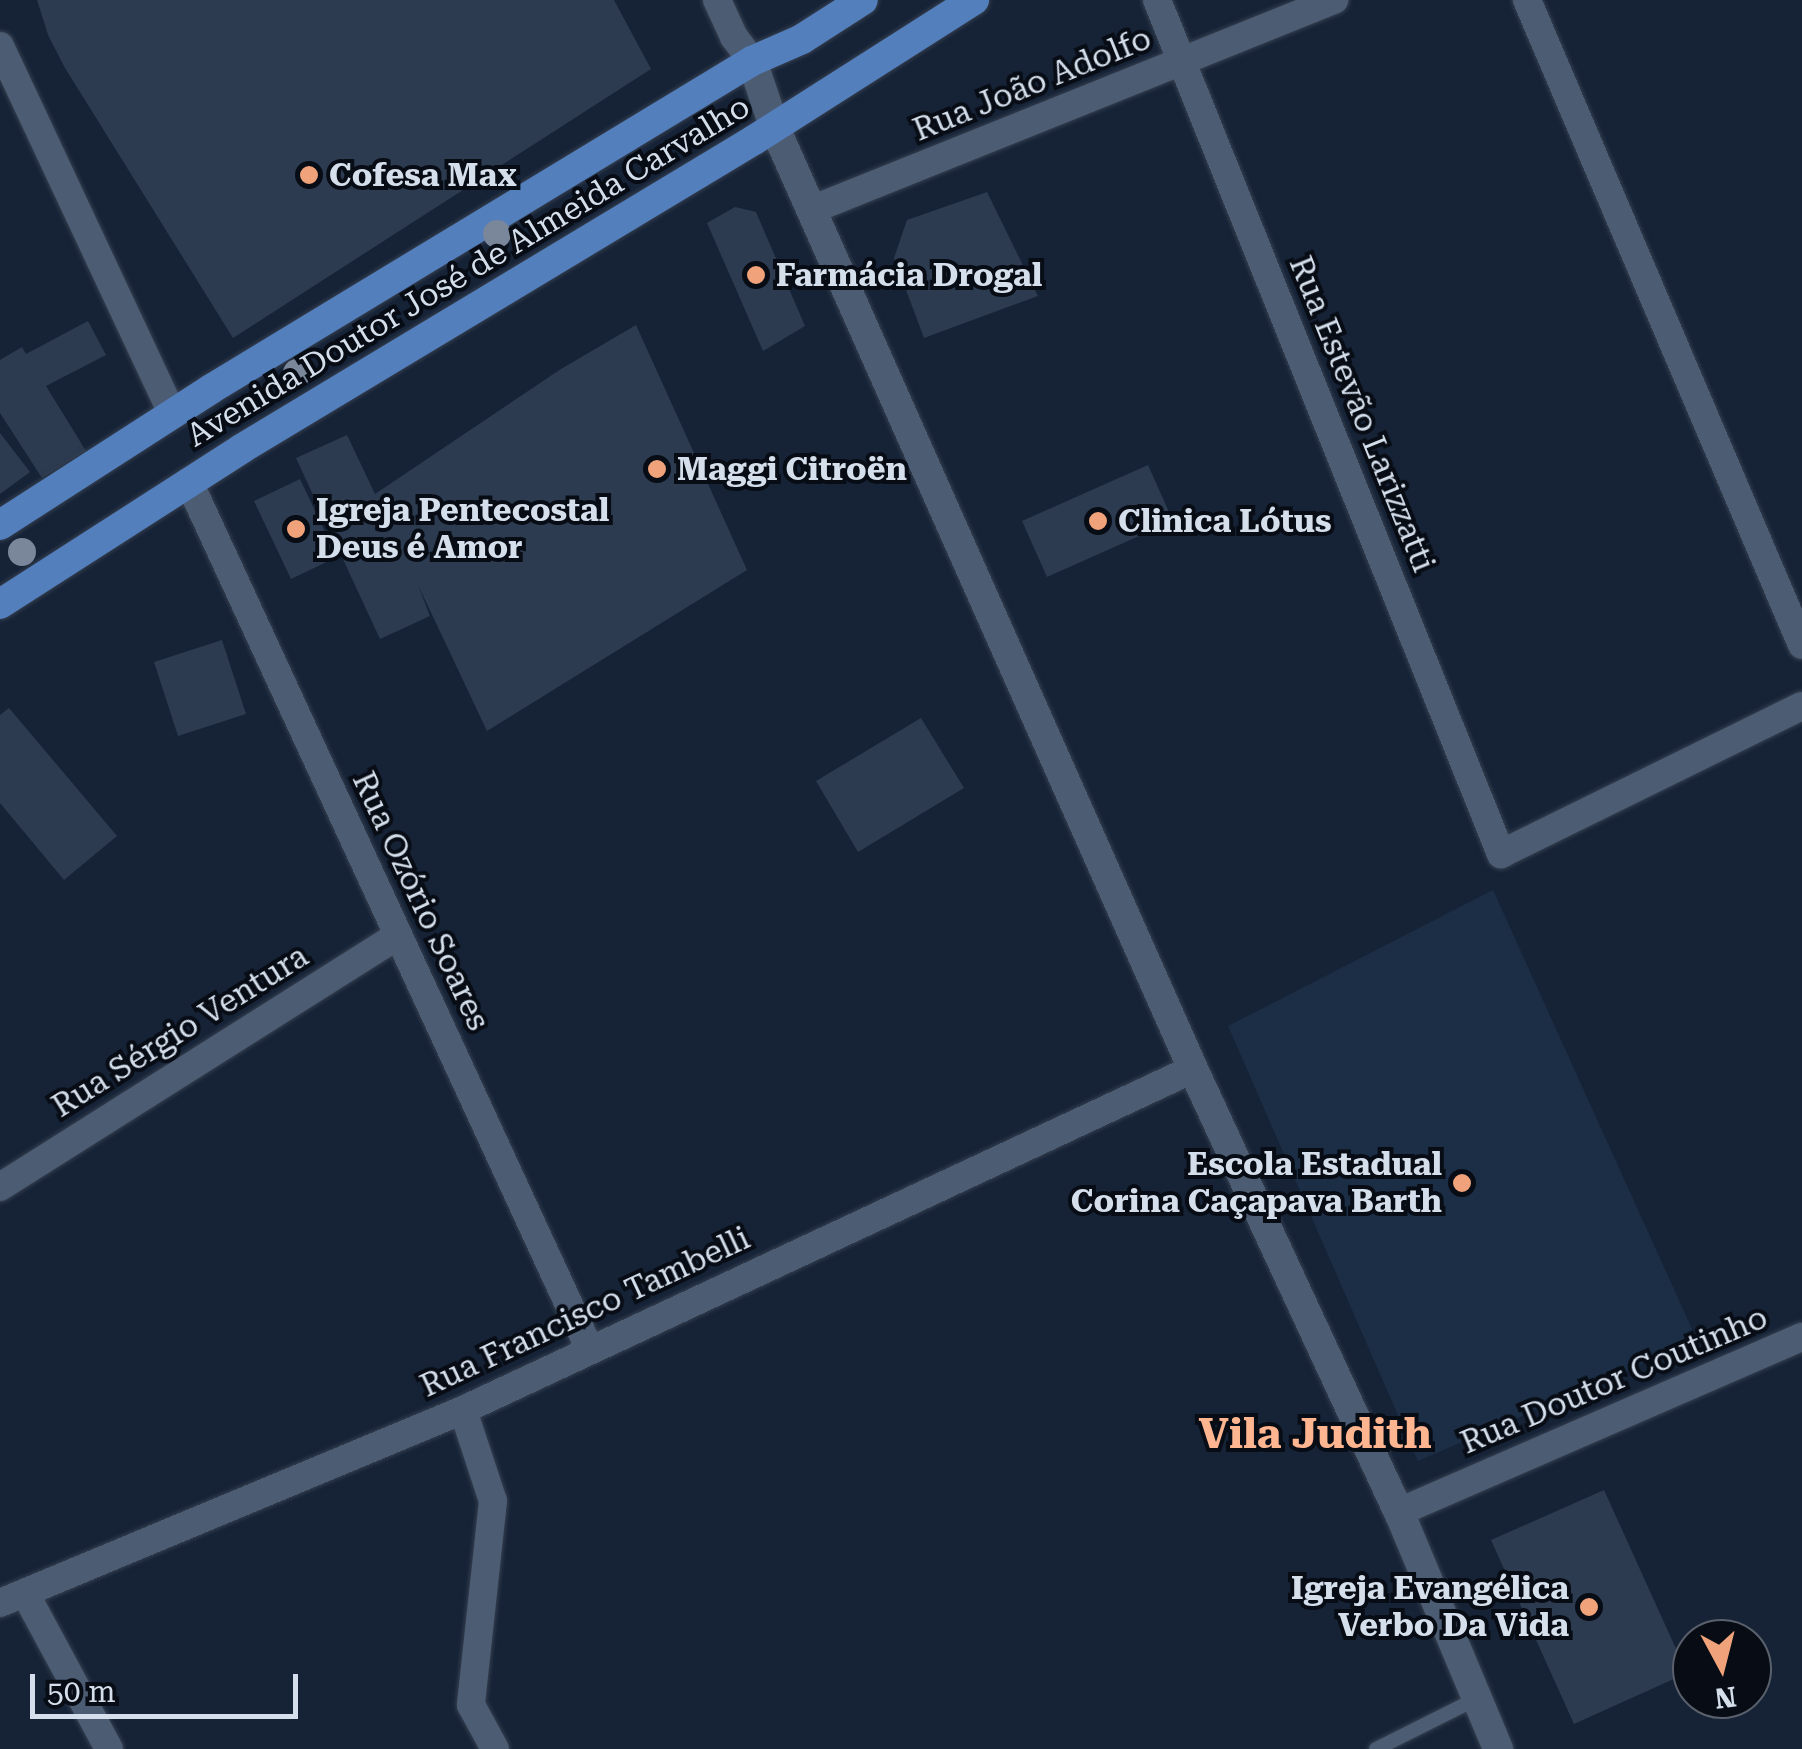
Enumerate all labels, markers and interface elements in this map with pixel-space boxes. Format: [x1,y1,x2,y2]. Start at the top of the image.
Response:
street label: Rua João Adolfo [907,19,1157,149]
street label: Avenida Doutor José de Almeida Carvalho [180,87,756,455]
place label: Cofesa Max [329,156,517,194]
marker: Cofesa Max [298,164,320,186]
street label: Rua Estevão Larizzatti [1281,251,1443,577]
place label: Farmácia Drogal [776,256,1042,294]
marker: Farmácia Drogal [745,264,767,286]
place label: Maggi Citroën [677,450,907,488]
marker: Maggi Citroën [646,458,668,480]
place label: Igreja Pentecostal Deus é Amor [316,492,609,567]
place label: Clinica Lótus [1118,502,1332,540]
marker: Clinica Lótus [1087,510,1109,532]
marker: Igreja Pentecostal Deus é Amor [285,518,307,540]
street label: Rua Ozório Soares [344,766,498,1036]
street label: Rua Sérgio Ventura [45,937,315,1125]
place label: Escola Estadual Corina Caçapava Barth [1071,1146,1442,1221]
marker: Escola Estadual Corina Caçapava Barth [1451,1172,1473,1194]
street label: Rua Francisco Tambelli [414,1219,756,1405]
street label: Rua Doutor Coutinho [1455,1298,1773,1462]
district label: Vila Judith [1198,1409,1432,1459]
place label: Igreja Evangélica Verbo Da Vida [1291,1570,1569,1645]
marker: Igreja Evangélica Verbo Da Vida [1578,1596,1600,1618]
north arrow [1672,1619,1772,1719]
scale bar [35,1654,302,1716]
text: 50 m [47,1674,116,1709]
text: N [1713,1680,1738,1715]

